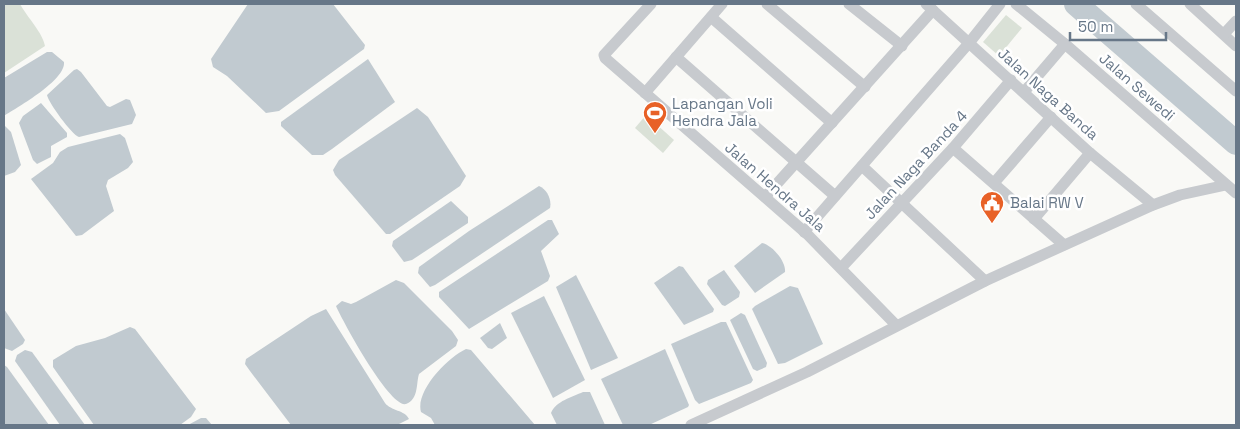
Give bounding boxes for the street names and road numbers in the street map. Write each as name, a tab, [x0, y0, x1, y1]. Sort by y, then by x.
street label: Jalan Naga Banda	[994, 43, 1103, 144]
street label: Jalan Sewedi	[1095, 48, 1179, 125]
street label: Jalan Naga Banda 4	[860, 106, 971, 223]
street label: Jalan Hendra Jala	[721, 138, 830, 236]

